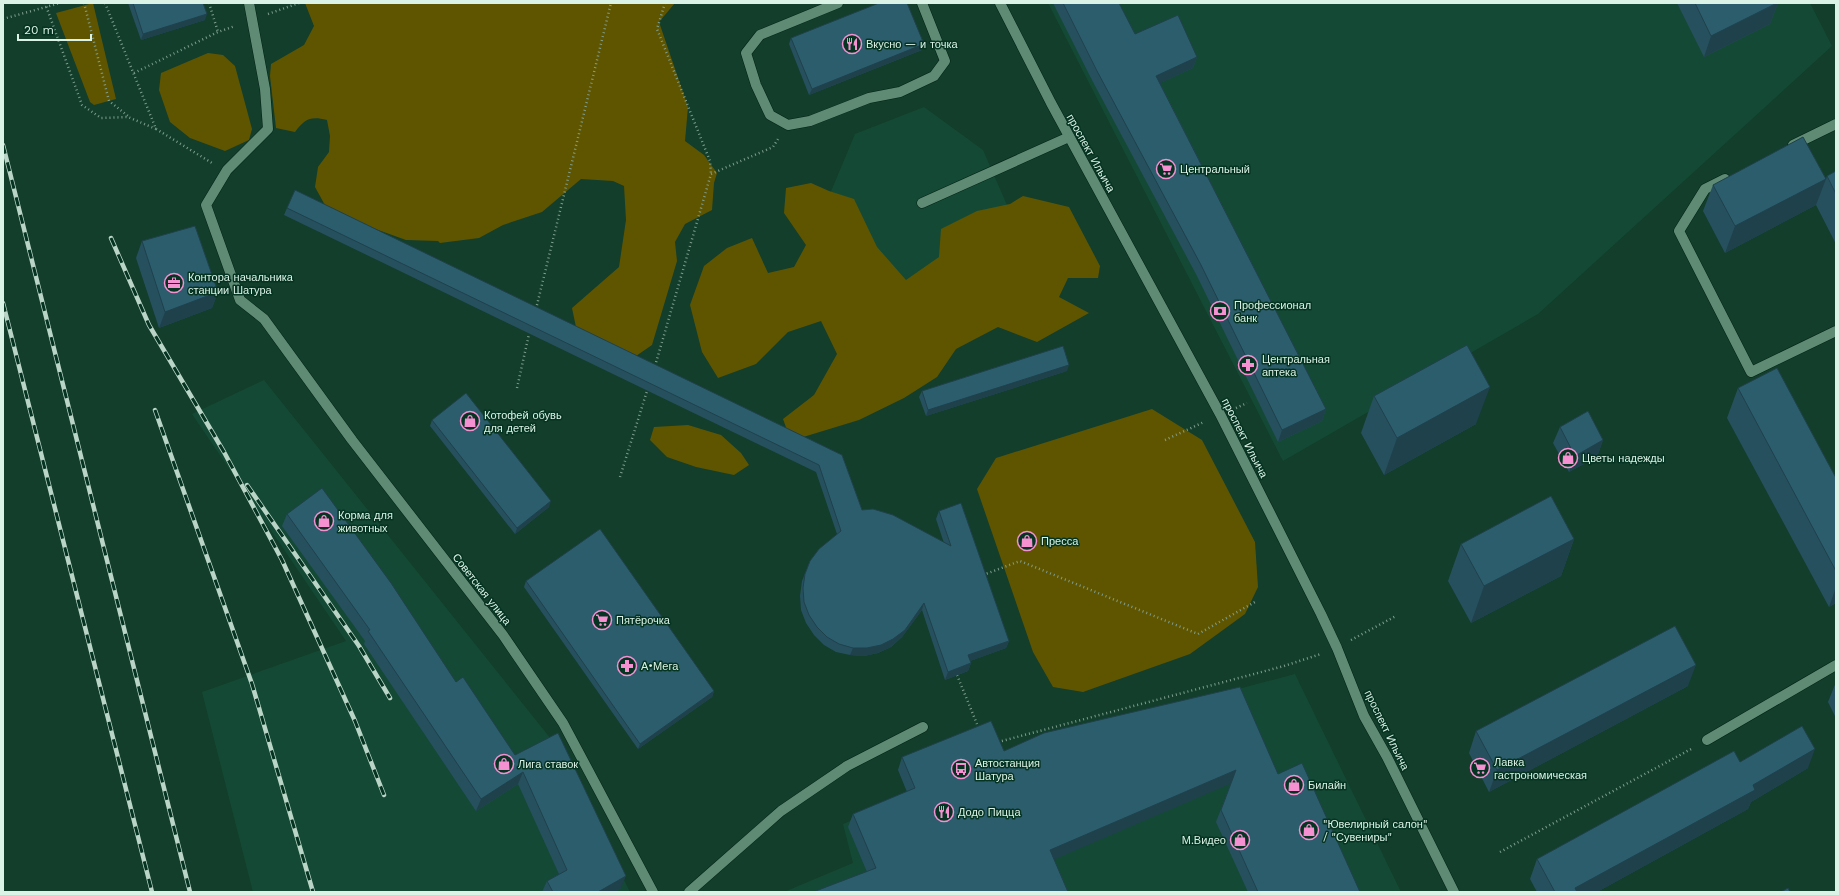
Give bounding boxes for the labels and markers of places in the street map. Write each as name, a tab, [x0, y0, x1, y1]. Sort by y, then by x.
restaurant icon: Вкусно — и точка	[841, 33, 863, 55]
place label: Вкусно — и точка	[866, 38, 958, 51]
supermarket icon: Центральный	[1155, 158, 1177, 180]
place label: Центральный	[1180, 163, 1250, 176]
place label: Контора начальника станции Шатура	[188, 271, 294, 297]
office icon: Контора начальника станции Шатура	[163, 272, 185, 294]
place label: Профессионал банк	[1234, 299, 1311, 325]
bank icon: Профессионал банк	[1209, 300, 1231, 322]
place label: Центральная аптека	[1262, 353, 1330, 379]
pharmacy icon: Центральная аптека	[1237, 354, 1259, 376]
place label: Котофей обувь для детей	[484, 409, 562, 435]
shop icon: Котофей обувь для детей	[459, 410, 481, 432]
shop icon: Цветы надежды	[1557, 447, 1579, 469]
place label: Цветы надежды	[1582, 452, 1665, 465]
place label: Корма для животных	[338, 509, 393, 535]
shop icon: Корма для животных	[313, 510, 335, 532]
shop icon: Пресса	[1016, 530, 1038, 552]
place label: Пресса	[1041, 535, 1079, 548]
supermarket icon: Пятёрочка	[591, 609, 613, 631]
place label: Пятёрочка	[616, 614, 671, 627]
pharmacy icon: А•Мега	[616, 655, 638, 677]
place label: А•Мега	[641, 660, 679, 673]
shop icon: Лига ставок	[493, 753, 515, 775]
place label: Лавка гастрономическая	[1494, 756, 1587, 782]
place label: Автостанция Шатура	[975, 757, 1040, 783]
supermarket icon: Лавка гастрономическая	[1469, 757, 1491, 779]
place label: Лига ставок	[518, 758, 578, 771]
bus stop icon: Автостанция Шатура	[950, 758, 972, 780]
shop icon: Билайн	[1283, 774, 1305, 796]
place label: Билайн	[1308, 779, 1346, 792]
restaurant icon: Додо Пицца	[933, 801, 955, 823]
place label: Додо Пицца	[958, 806, 1021, 819]
place label: "Ювелирный салон" / "Сувениры"	[1323, 818, 1427, 844]
shop icon: "Ювелирный салон" / "Сувениры"	[1298, 819, 1320, 841]
shop icon: М.Видео	[1229, 829, 1251, 851]
place label: М.Видео	[1182, 834, 1226, 847]

